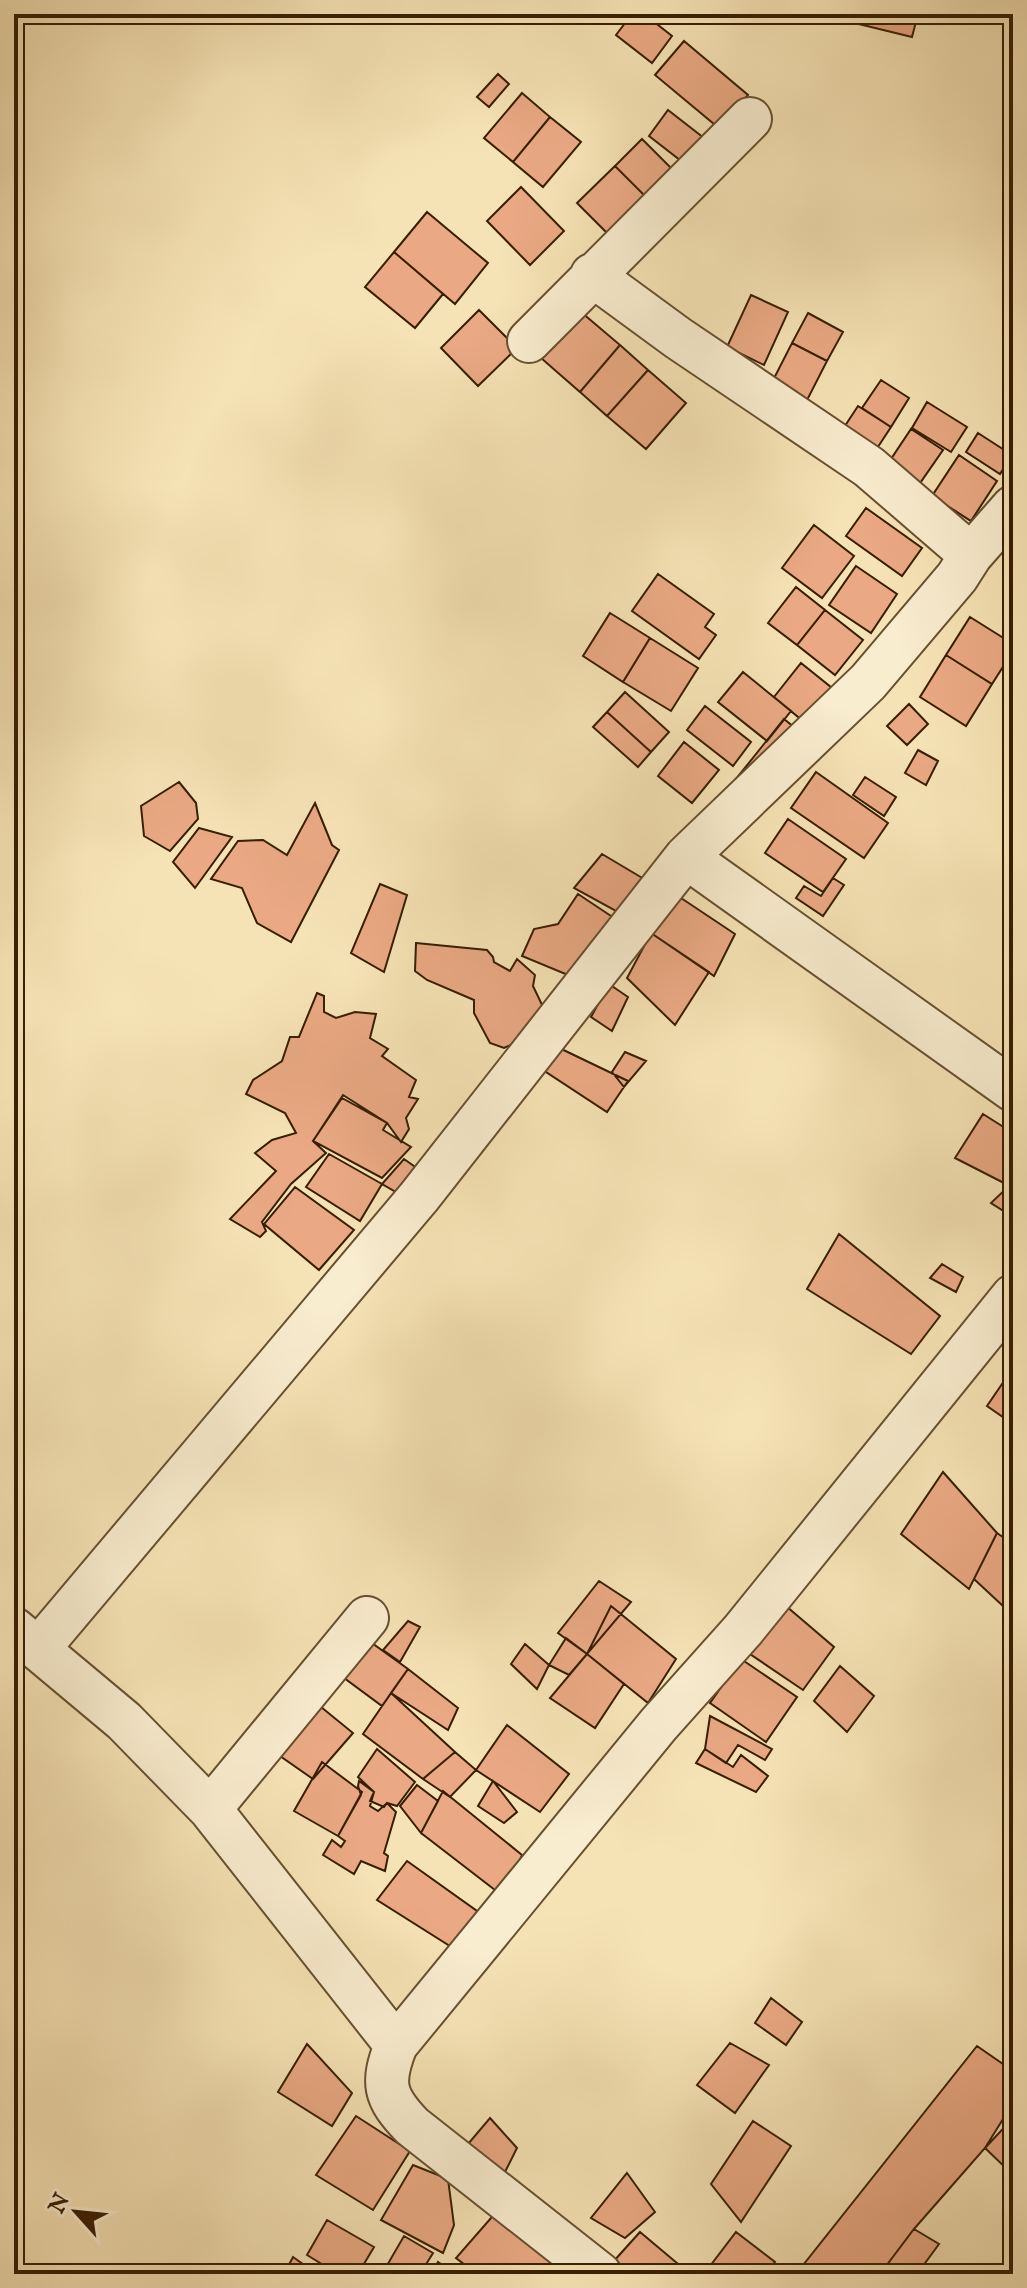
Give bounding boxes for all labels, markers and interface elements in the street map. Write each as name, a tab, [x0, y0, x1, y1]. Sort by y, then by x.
north arrow	[36, 2172, 116, 2252]
text: N	[43, 2189, 77, 2220]

